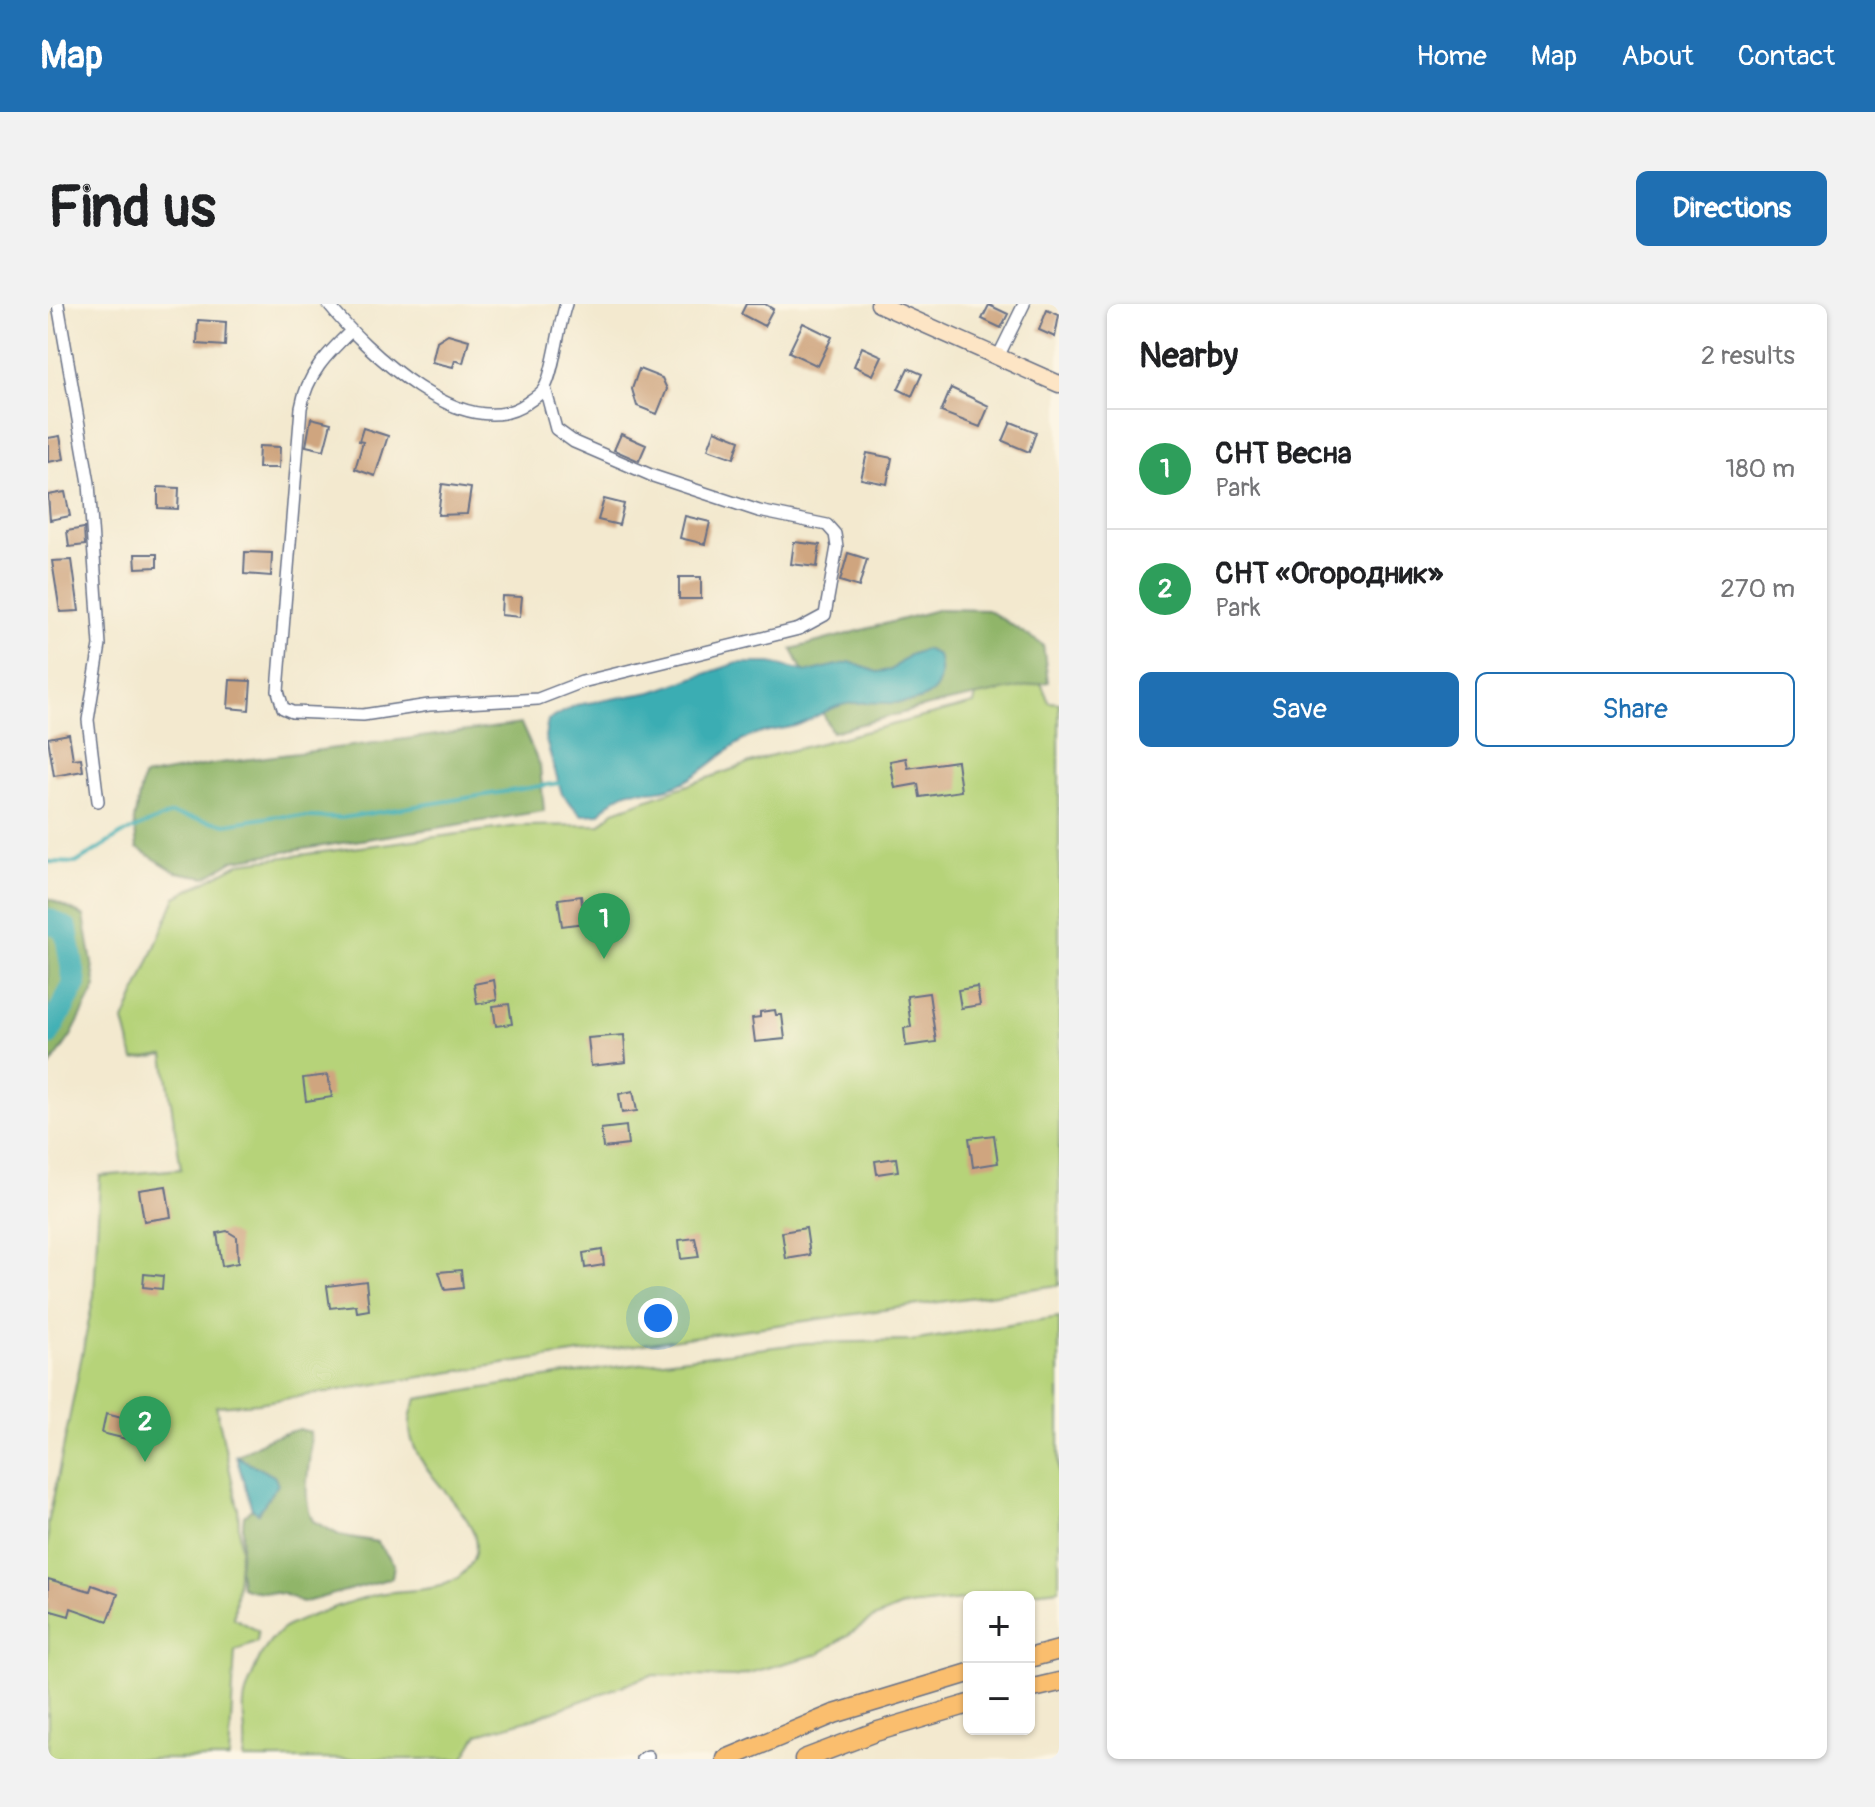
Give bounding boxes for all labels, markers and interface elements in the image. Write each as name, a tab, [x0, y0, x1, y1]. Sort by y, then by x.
text: Map	[40, 32, 103, 80]
text: Home	[1416, 39, 1487, 74]
text: Map	[1531, 39, 1577, 74]
text: About	[1621, 39, 1694, 74]
text: Contact	[1738, 39, 1835, 74]
button: Directions	[1636, 171, 1827, 246]
text: Find us	[48, 174, 216, 243]
text: Nearby	[1139, 335, 1238, 378]
text: 2 results	[1701, 340, 1795, 372]
text: СНТ Весна	[1215, 435, 1352, 472]
text: 1	[1160, 453, 1170, 485]
text: 180 m	[1725, 453, 1795, 485]
text: Park	[1215, 472, 1261, 504]
text: СНТ «Огородник»	[1215, 555, 1443, 592]
text: 2	[1158, 573, 1172, 605]
text: 270 m	[1720, 573, 1795, 605]
text: Park	[1215, 592, 1261, 624]
button: Save	[1139, 672, 1459, 747]
button: Share	[1475, 672, 1795, 747]
pin: 1	[578, 893, 630, 959]
your location	[638, 1298, 678, 1338]
pin: 2	[119, 1396, 171, 1462]
map controls	[963, 1591, 1035, 1735]
button: +	[963, 1591, 1035, 1663]
button: −	[963, 1663, 1035, 1735]

